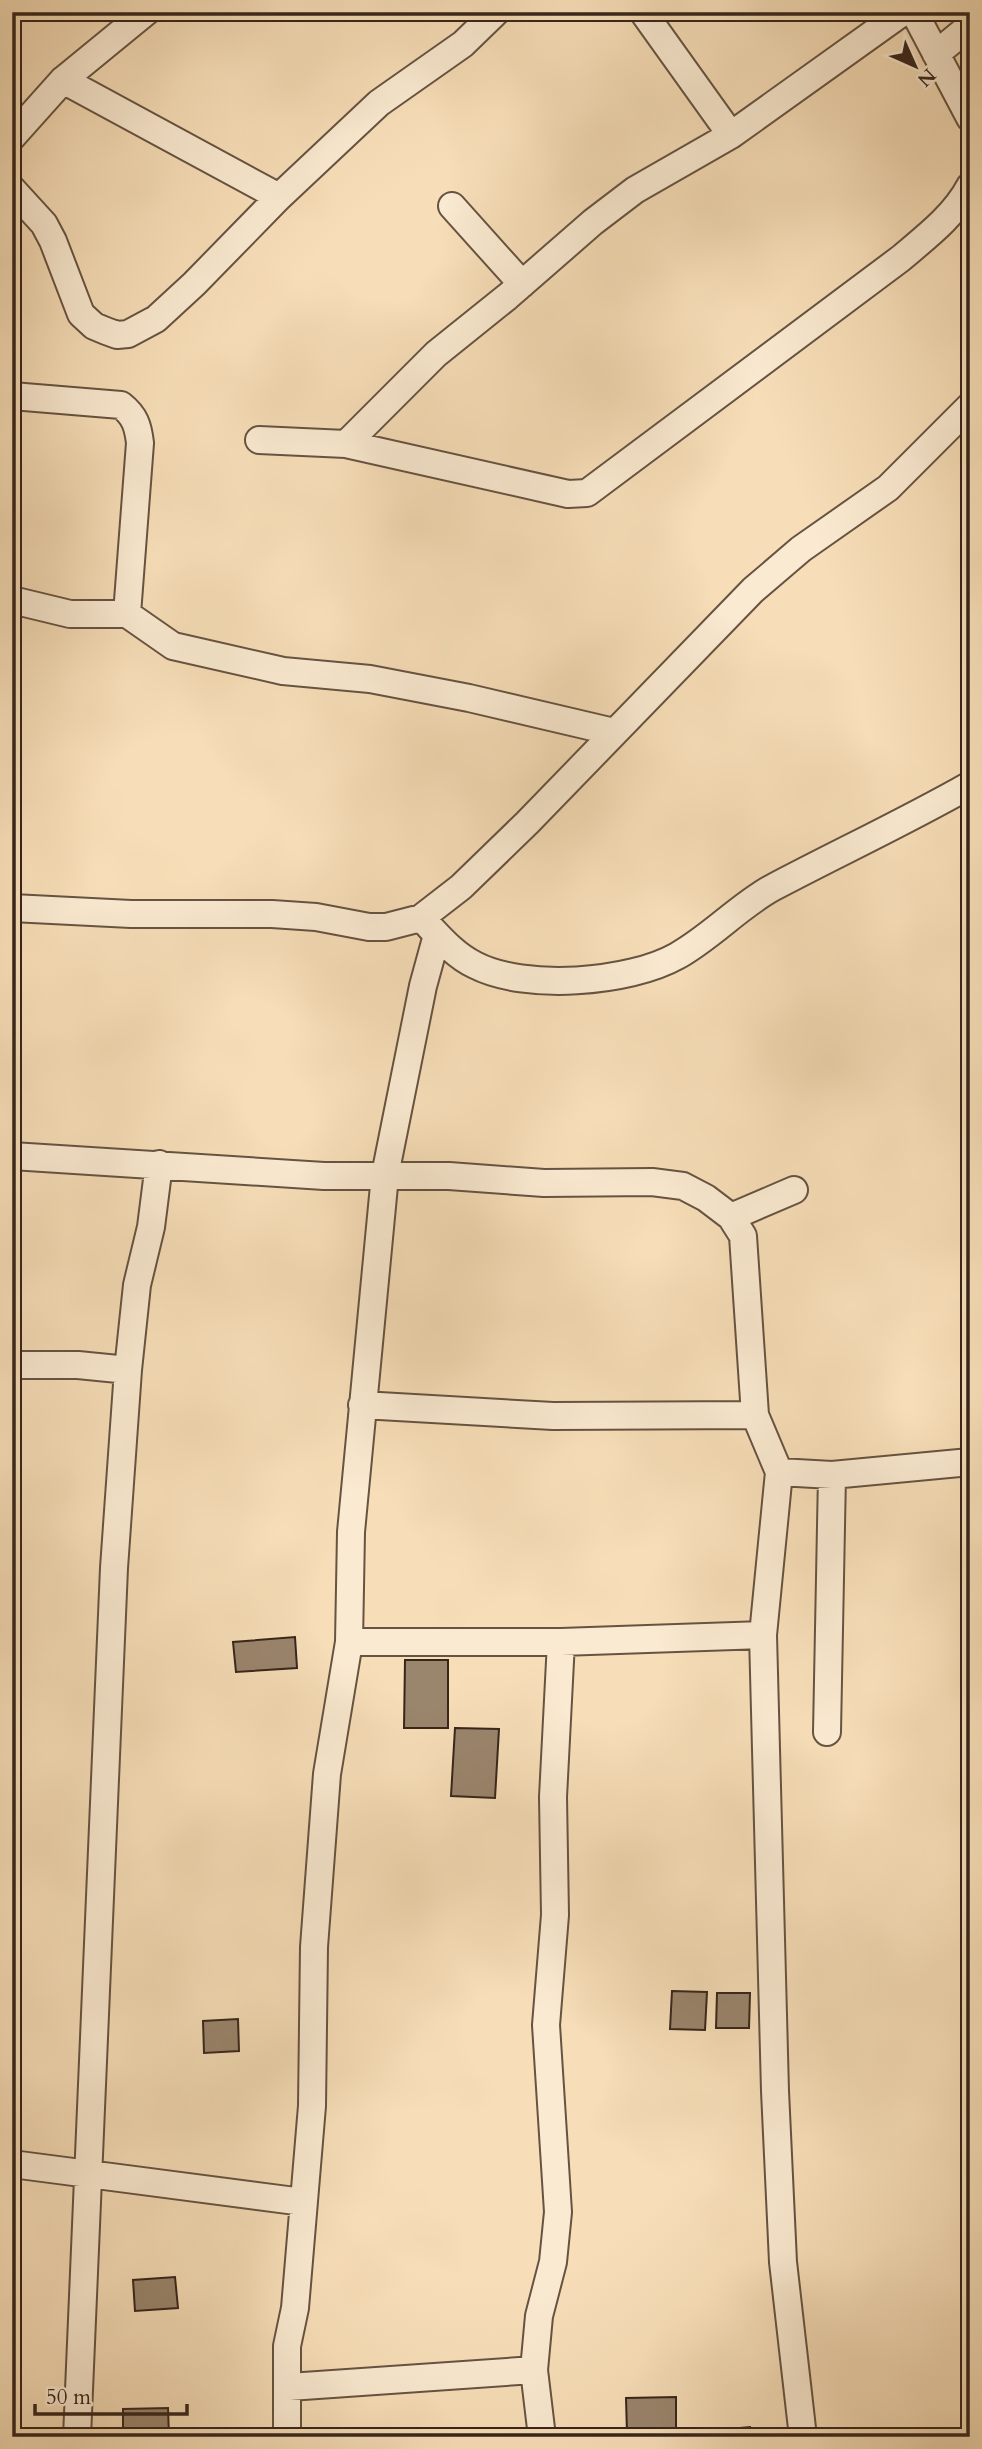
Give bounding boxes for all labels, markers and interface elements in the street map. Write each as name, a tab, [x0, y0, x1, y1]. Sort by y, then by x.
north arrow	[880, 32, 950, 102]
text: N	[911, 62, 941, 93]
scale bar	[35, 2372, 187, 2416]
text: 50 m	[46, 2383, 91, 2412]

